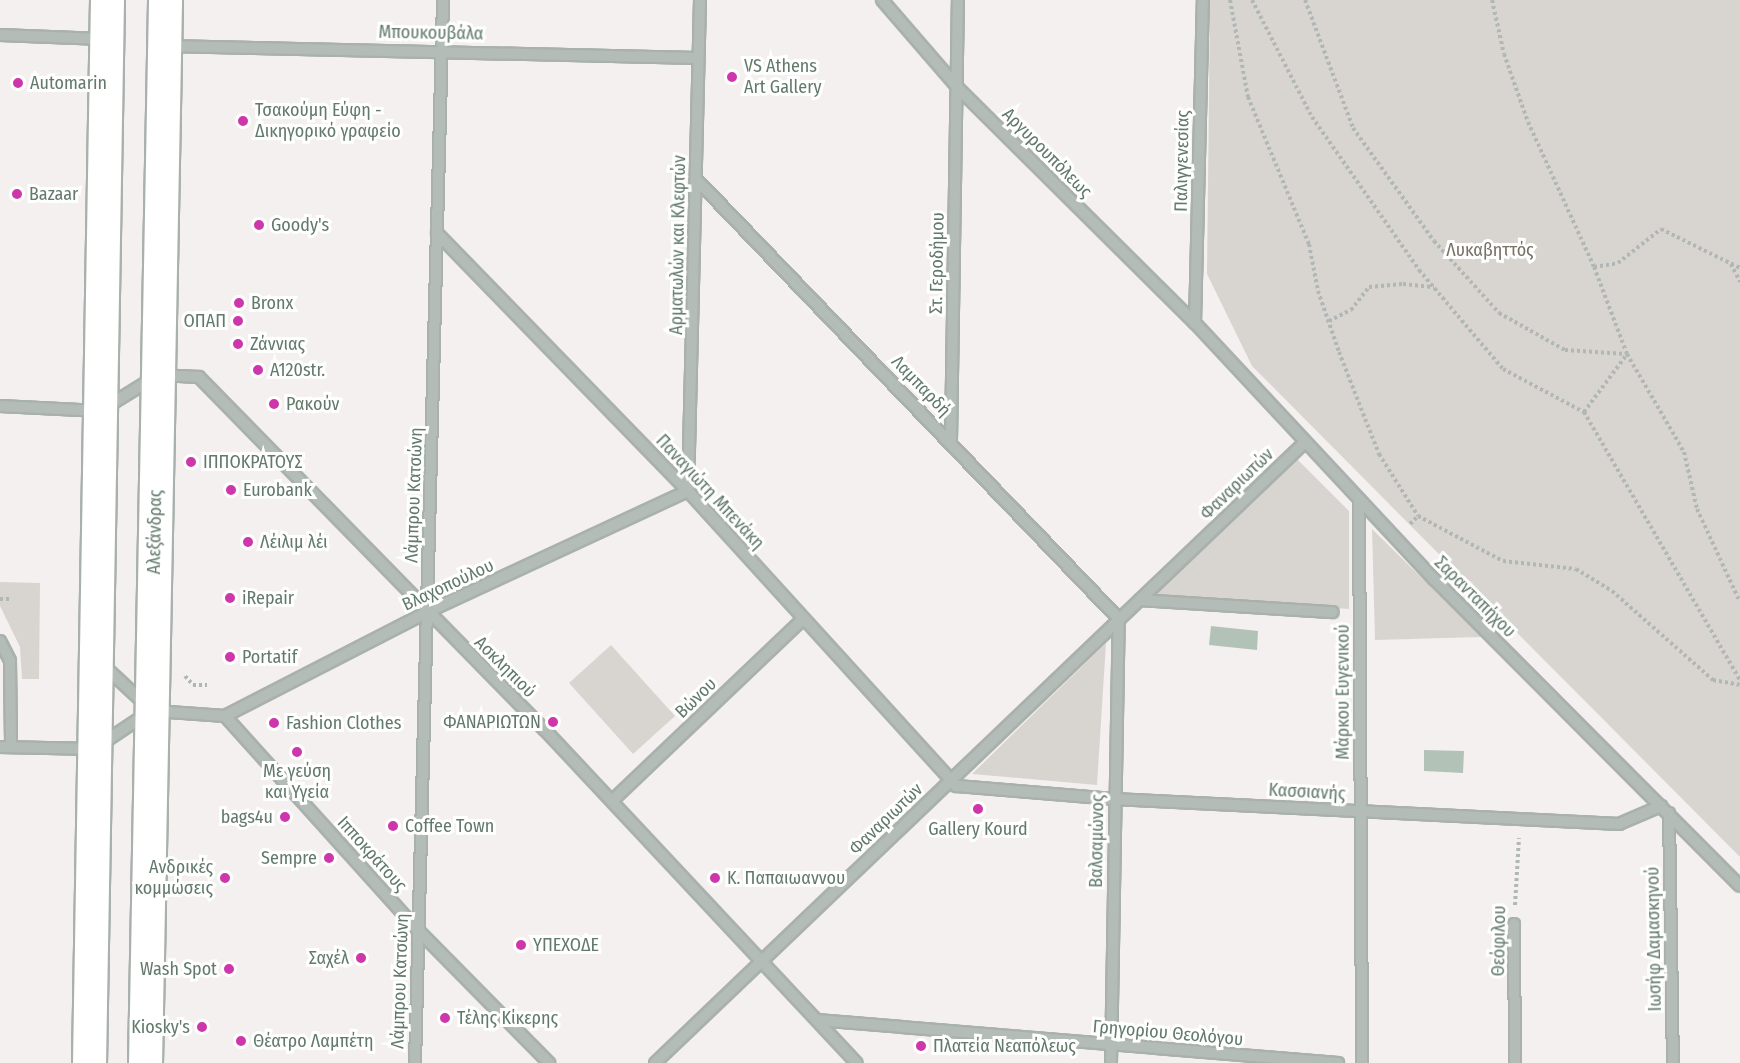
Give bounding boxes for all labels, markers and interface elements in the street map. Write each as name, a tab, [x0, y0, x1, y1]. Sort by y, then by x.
street label: Μπουκουβάλα	[378, 21, 484, 45]
place label: VS Athens Art Gallery	[744, 56, 821, 98]
marker: VS Athens Art Gallery	[725, 70, 739, 84]
place label: Automarin	[30, 72, 107, 94]
marker: Automarin	[11, 76, 25, 90]
place label: Τσακούμη Εύφη - Δικηγορικό γραφείο	[255, 100, 401, 142]
street label: Αργυρουπόλεως	[998, 104, 1096, 202]
street label: Παλιγγενεσίας	[1170, 110, 1194, 212]
marker: Τσακούμη Εύφη - Δικηγορικό γραφείο	[236, 114, 250, 128]
street label: Αρματωλών και Κλεφτών	[666, 155, 690, 335]
place label: Bazaar	[29, 183, 78, 205]
marker: Bazaar	[10, 187, 24, 201]
street label: Στ. Γεροδήμου	[925, 212, 949, 314]
place label: Goody's	[271, 214, 329, 236]
marker: Goody's	[252, 218, 266, 232]
park label: Λυκαβηττός	[1446, 239, 1534, 261]
place label: Bronx	[251, 292, 293, 314]
marker: Bronx	[232, 296, 246, 310]
place label: ΟΠΑΠ	[184, 310, 226, 332]
marker: ΟΠΑΠ	[231, 314, 245, 328]
place label: Ζάννιας	[250, 333, 305, 355]
marker: Ζάννιας	[231, 337, 245, 351]
street label: Λαμπαρδή	[887, 351, 955, 421]
place label: A120str.	[270, 359, 325, 381]
marker: A120str.	[251, 363, 265, 377]
place label: Ρακούν	[286, 393, 339, 415]
marker: Ρακούν	[267, 397, 281, 411]
street label: Λάμπρου Κατσώνη	[401, 427, 427, 563]
street label: Παναγιώτη Μπενάκη	[651, 430, 769, 554]
street label: Φαναριωτών	[1196, 444, 1278, 524]
place label: ΙΠΠΟΚΡΑΤΟΥΣ	[203, 451, 303, 473]
marker: ΙΠΠΟΚΡΑΤΟΥΣ	[184, 455, 198, 469]
place label: Eurobank	[243, 479, 312, 501]
marker: Eurobank	[224, 483, 238, 497]
street label: Αλεξάνδρας	[143, 490, 167, 574]
place label: Λέιλιμ λέι	[260, 531, 328, 553]
marker: Λέιλιμ λέι	[241, 535, 255, 549]
street label: Σαρανταπήχου	[1430, 552, 1520, 642]
street label: Βλαχοπούλου	[399, 554, 497, 616]
place label: iRepair	[242, 587, 294, 609]
marker: iRepair	[223, 591, 237, 605]
street label: Μάρκου Ευγενικού	[1332, 624, 1354, 760]
street label: Ασκληπιού	[470, 632, 540, 702]
place label: Portatif	[242, 646, 297, 668]
marker: Portatif	[223, 650, 237, 664]
street label: Βώνου	[671, 673, 721, 723]
place label: ΦΑΝΑΡΙΩΤΩΝ	[443, 711, 541, 733]
place label: Fashion Clothes	[286, 712, 401, 734]
marker: ΦΑΝΑΡΙΩΤΩΝ	[546, 715, 560, 729]
marker: Fashion Clothes	[267, 716, 281, 730]
marker: Με γεύση και Υγεία	[290, 745, 304, 759]
place label: Με γεύση και Υγεία	[263, 761, 331, 804]
street label: Φαναριωτών	[845, 779, 927, 859]
street label: Κασσιανής	[1268, 779, 1346, 805]
street label: Βαλσαμώνος	[1085, 794, 1109, 888]
marker: Gallery Kourd	[971, 802, 985, 816]
place label: bags4u	[221, 806, 273, 828]
marker: bags4u	[278, 810, 292, 824]
street label: Ιπποκράτους	[333, 812, 411, 896]
place label: Coffee Town	[405, 815, 494, 837]
place label: Gallery Kourd	[928, 818, 1028, 840]
marker: Coffee Town	[386, 819, 400, 833]
place label: Sempre	[261, 847, 317, 869]
marker: Sempre	[322, 851, 336, 865]
place label: Ανδρικές κομμώσεις	[134, 857, 213, 900]
street label: Ιωσήφ Δαμασκηνού	[1642, 866, 1666, 1012]
place label: Κ. Παπαιωαννου	[727, 867, 845, 889]
marker: Ανδρικές κομμώσεις	[218, 871, 232, 885]
marker: Κ. Παπαιωαννου	[708, 871, 722, 885]
street label: Θεόφιλου	[1488, 905, 1510, 977]
street label: Λάμπρου Κατσώνη	[387, 913, 413, 1049]
place label: ΥΠΕΧΟΔΕ	[533, 934, 599, 956]
marker: ΥΠΕΧΟΔΕ	[514, 938, 528, 952]
place label: Σαχέλ	[309, 947, 349, 969]
marker: Σαχέλ	[354, 951, 368, 965]
place label: Wash Spot	[140, 958, 217, 980]
marker: Wash Spot	[222, 962, 236, 976]
place label: Τέλης Κίκερης	[457, 1007, 558, 1029]
marker: Τέλης Κίκερης	[438, 1011, 452, 1025]
place label: Kiosky's	[131, 1016, 190, 1038]
street label: Γρηγορίου Θεολόγου	[1092, 1016, 1244, 1050]
marker: Kiosky's	[195, 1020, 209, 1034]
place label: Θέατρο Λαμπέτη	[253, 1030, 374, 1052]
marker: Θέατρο Λαμπέτη	[234, 1034, 248, 1048]
place label: Πλατεία Νεαπόλεως	[933, 1035, 1076, 1057]
marker: Πλατεία Νεαπόλεως	[914, 1039, 928, 1053]

